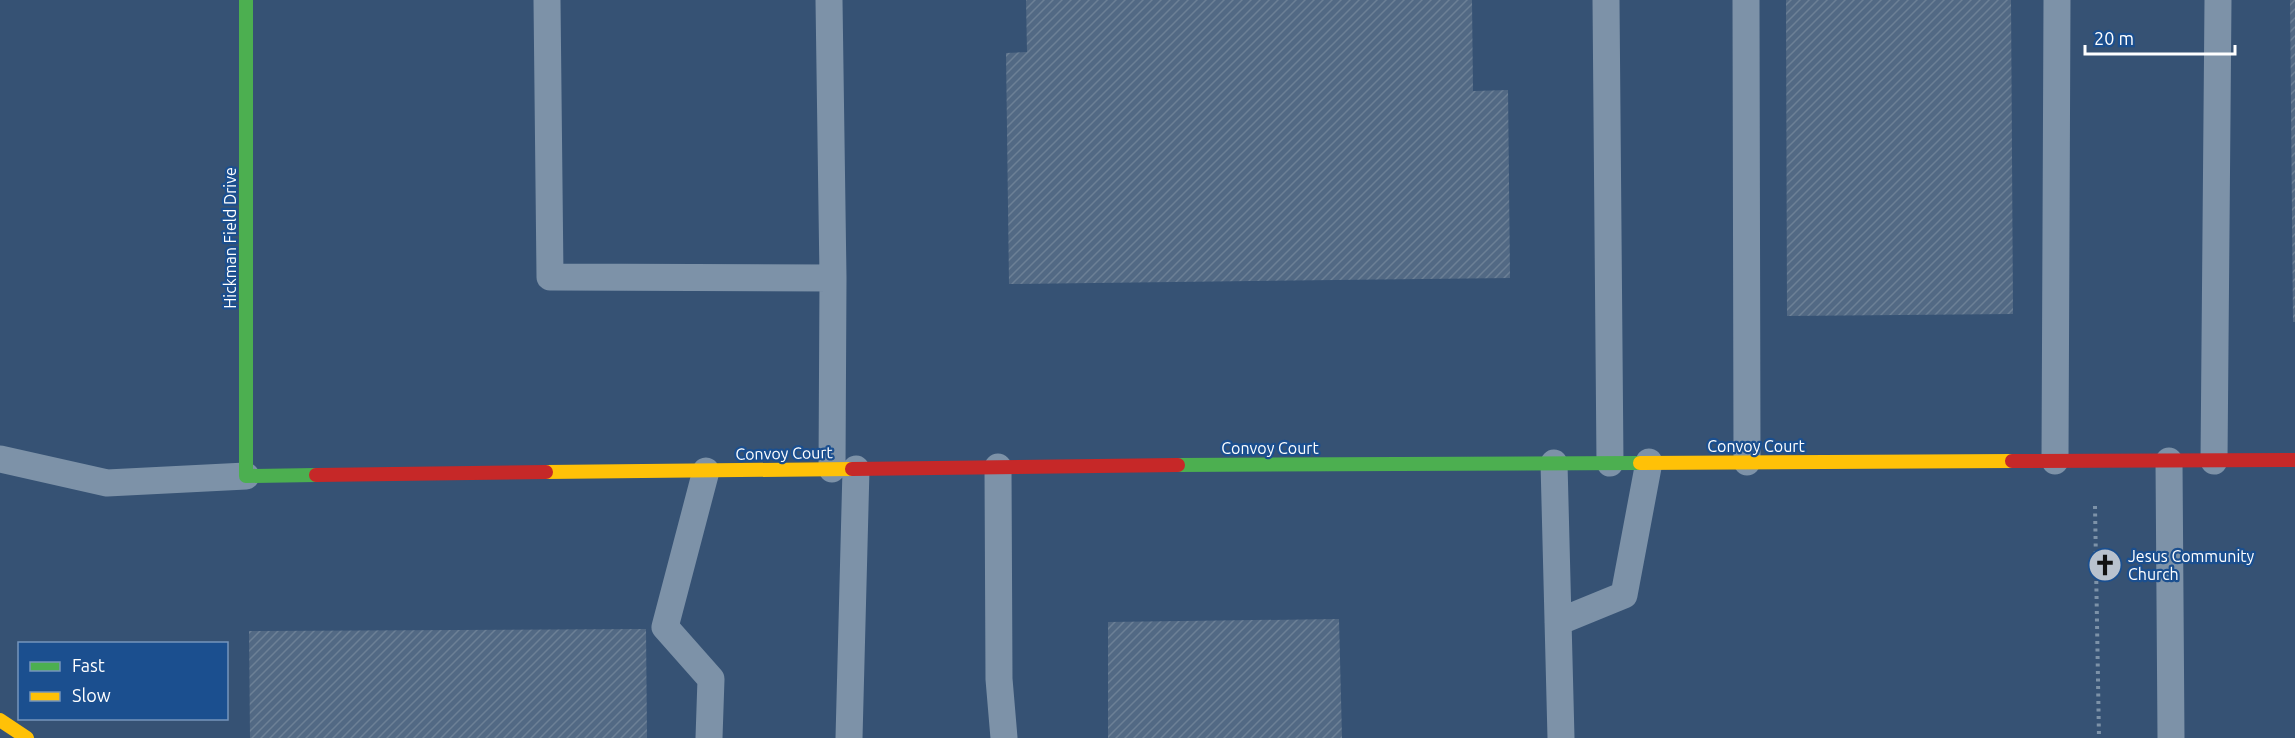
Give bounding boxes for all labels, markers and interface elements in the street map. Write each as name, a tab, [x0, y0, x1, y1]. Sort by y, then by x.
scale bar	[2085, 18, 2235, 56]
text: 20 m	[2094, 28, 2134, 48]
street label: Hickman Field Drive	[221, 167, 239, 309]
street label: Convoy Court	[1707, 437, 1805, 455]
street label: Convoy Court	[1221, 439, 1319, 457]
street label: Convoy Court	[735, 443, 834, 463]
church icon: Jesus Community Church	[2087, 547, 2123, 583]
place label: Jesus Community Church	[2128, 547, 2255, 583]
legend	[18, 642, 228, 720]
text: Fast	[72, 655, 105, 675]
text: Slow	[72, 685, 111, 705]

